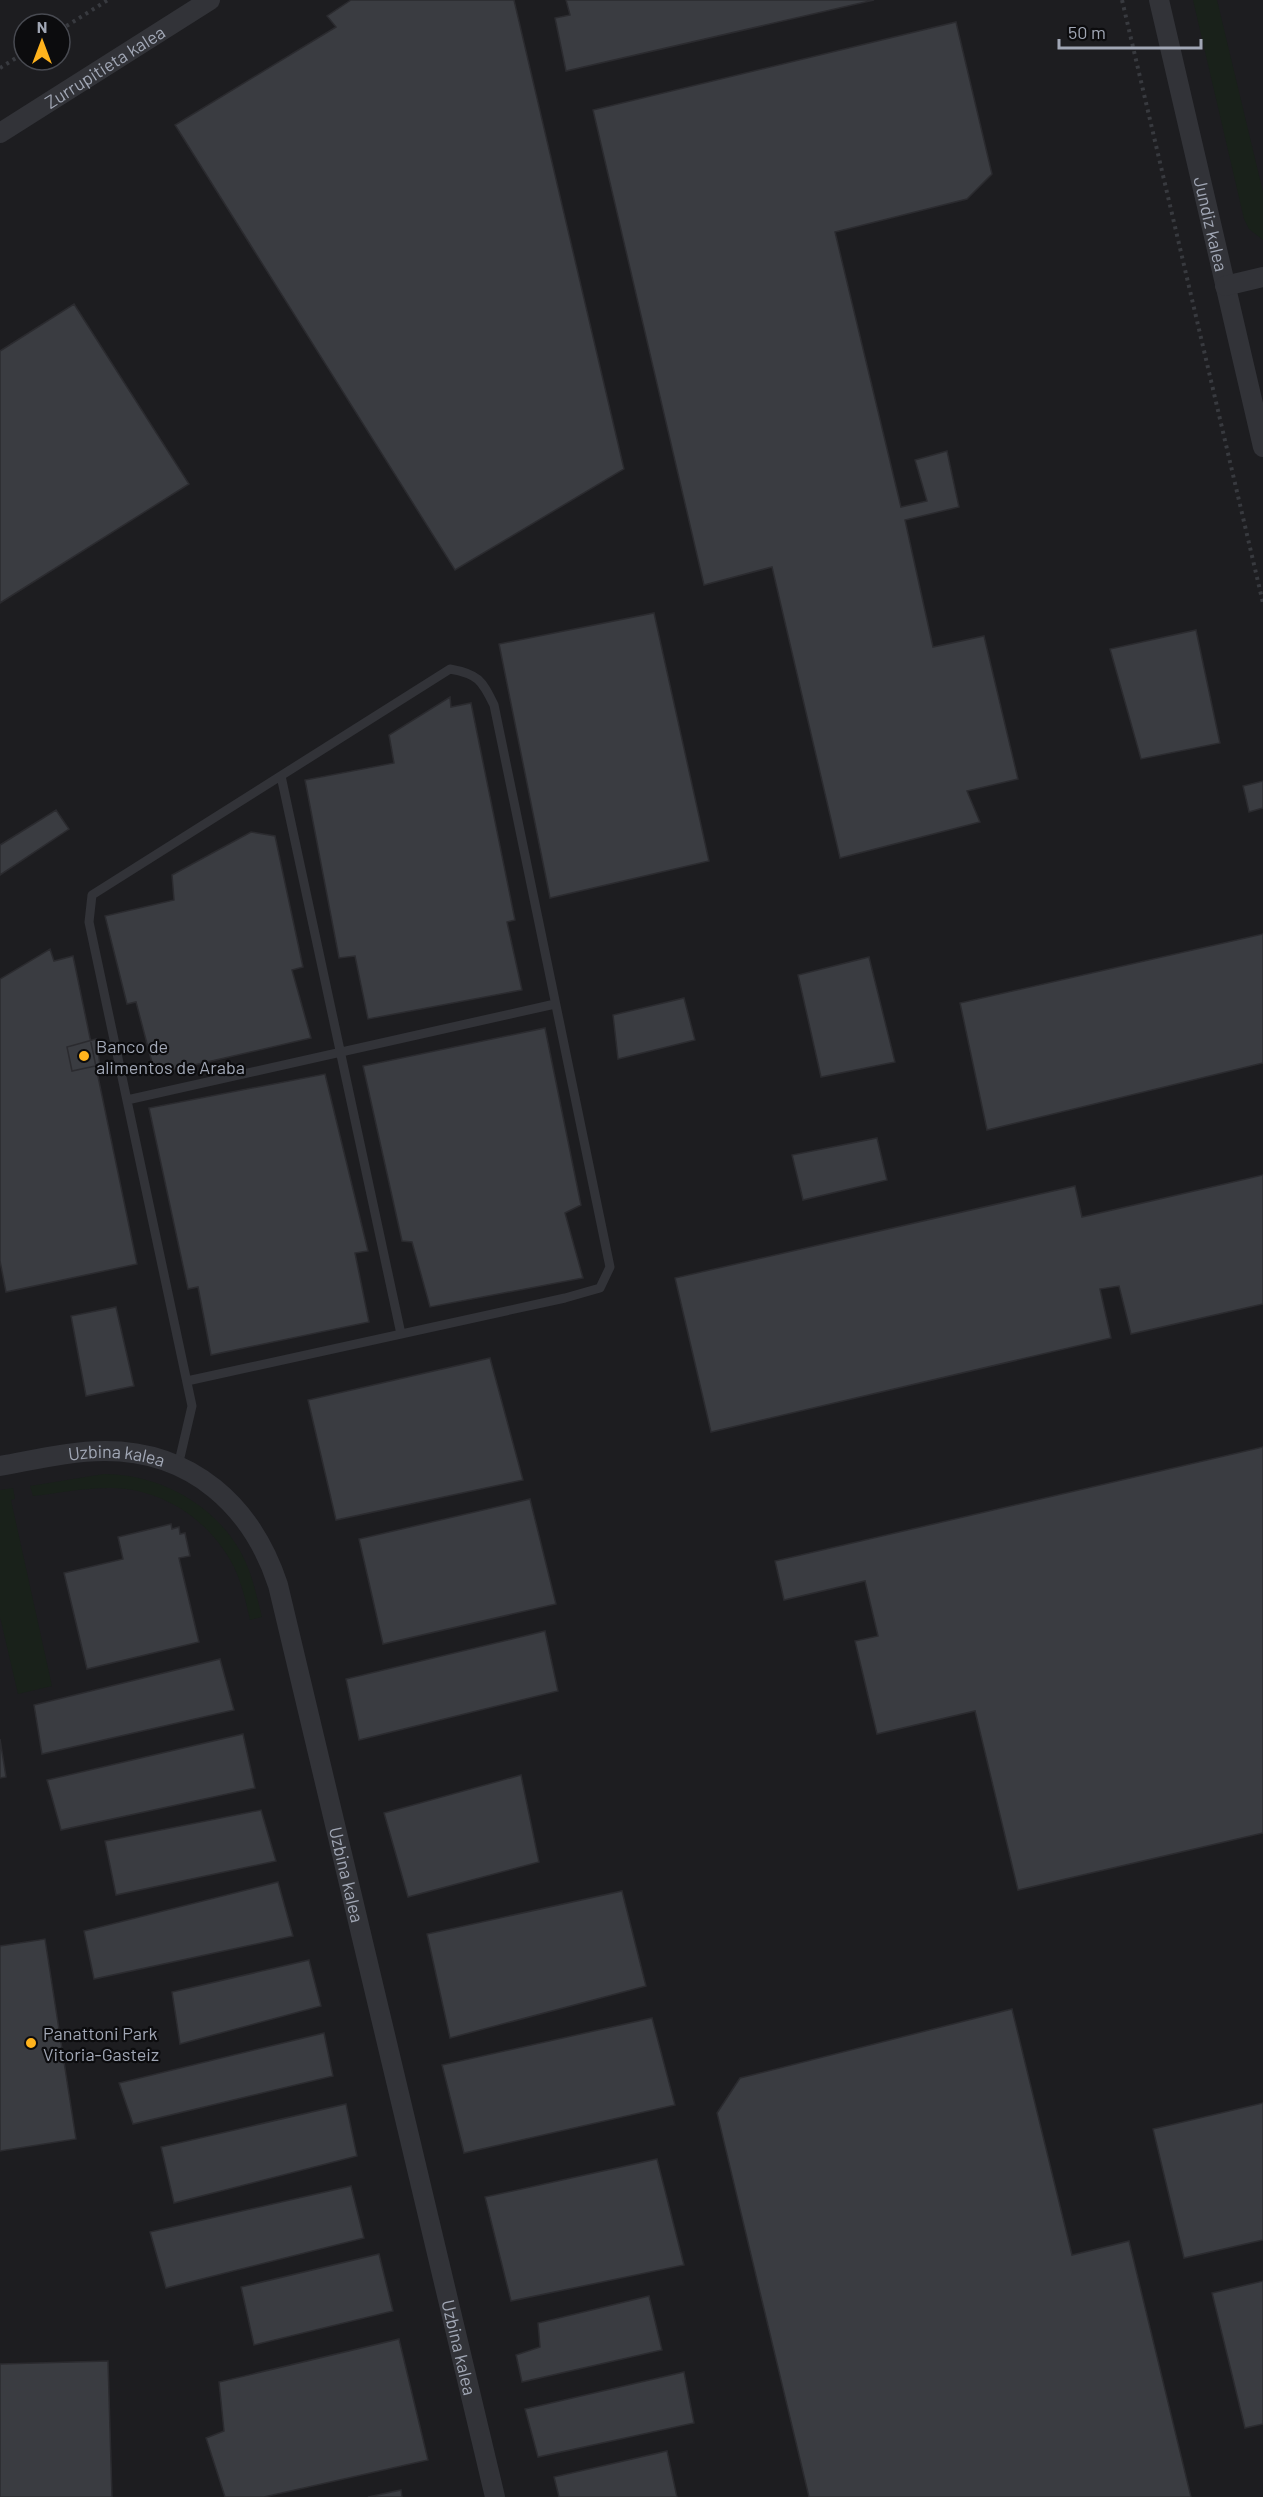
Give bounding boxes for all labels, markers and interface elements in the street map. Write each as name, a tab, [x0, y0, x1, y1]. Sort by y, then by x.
north arrow	[12, 12, 72, 72]
scale bar	[1059, 12, 1202, 50]
text: N	[37, 17, 47, 36]
street label: Zurrupitieta kalea	[41, 21, 169, 113]
text: 50 m	[1068, 21, 1106, 43]
street label: Jundiz kalea	[1189, 174, 1233, 274]
place label: Banco de alimentos de Araba	[96, 1035, 245, 1078]
marker: Banco de alimentos de Araba	[77, 1049, 91, 1063]
street label: Uzbina kalea	[67, 1440, 168, 1471]
street label: Uzbina kalea	[325, 1825, 369, 1925]
place label: Panattoni Park Vitoria-Gasteiz	[43, 2022, 159, 2065]
marker: Panattoni Park Vitoria-Gasteiz	[24, 2036, 38, 2050]
street label: Uzbina kalea	[437, 2297, 481, 2397]

